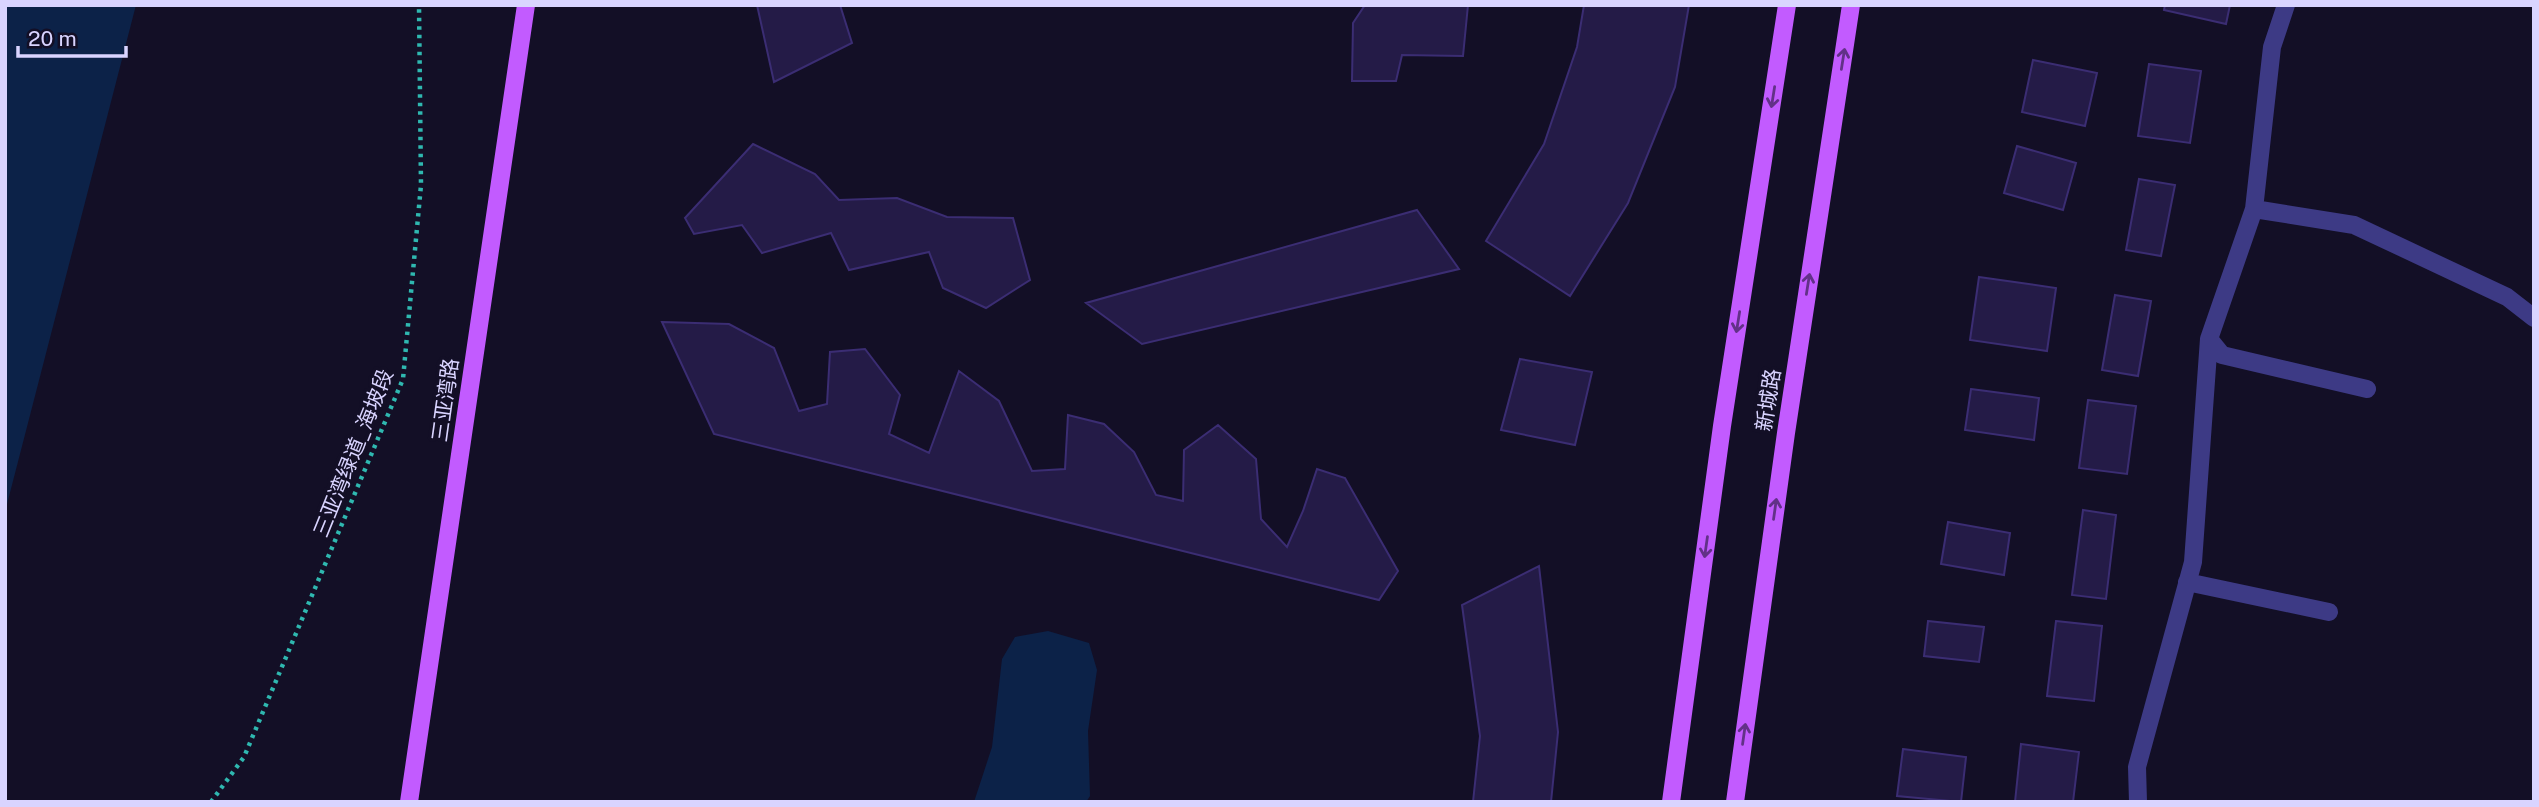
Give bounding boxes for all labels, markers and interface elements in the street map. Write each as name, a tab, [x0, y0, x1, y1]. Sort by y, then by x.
scale bar	[18, 14, 126, 58]
text: 20 m	[28, 26, 77, 51]
one-way arrow	[1836, 48, 1849, 71]
one-way arrow	[1766, 85, 1779, 108]
one-way arrow	[1802, 273, 1815, 296]
one-way arrow	[1731, 310, 1744, 333]
street label: 三亚湾路	[427, 357, 463, 443]
street label: 三亚湾绿道_海坡段	[308, 365, 398, 541]
street label: 新城路	[1751, 367, 1785, 433]
one-way arrow	[1769, 498, 1782, 521]
one-way arrow	[1699, 535, 1712, 558]
one-way arrow	[1738, 723, 1751, 746]

